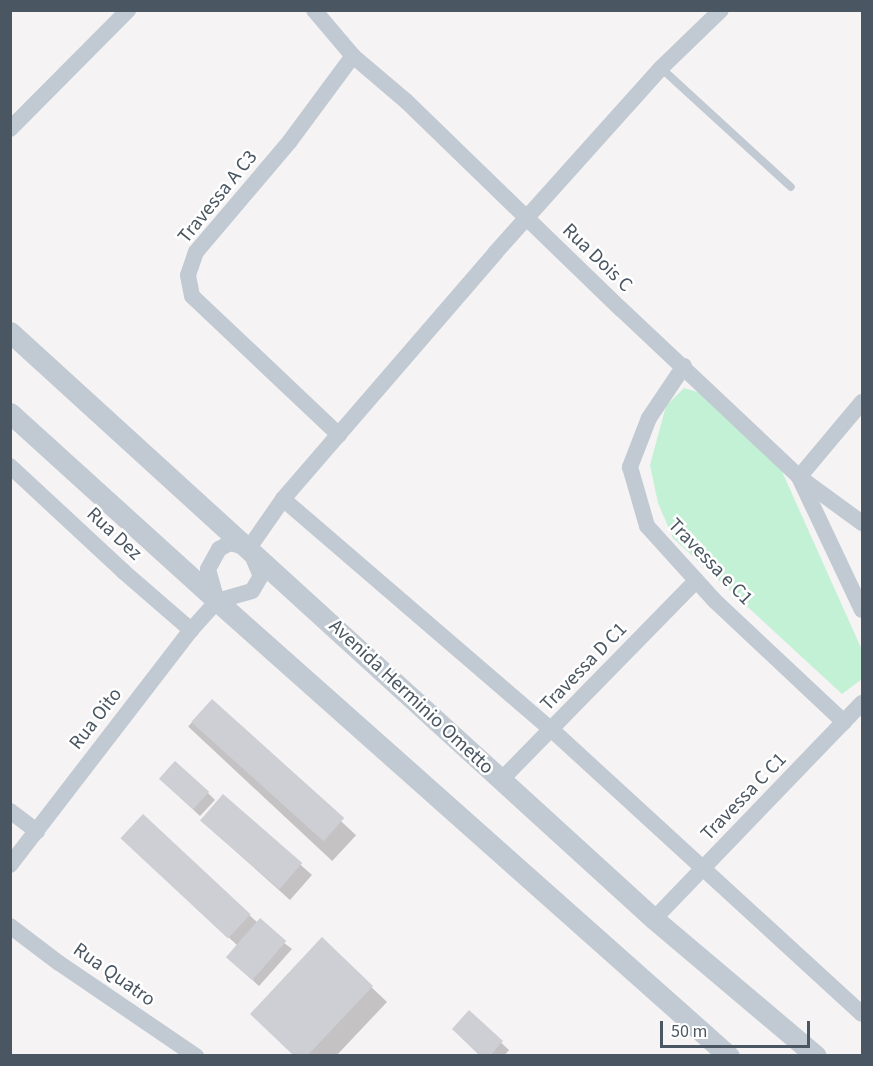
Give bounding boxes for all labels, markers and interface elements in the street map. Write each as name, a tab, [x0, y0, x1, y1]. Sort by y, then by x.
street label: Travessa A C3	[173, 146, 263, 248]
street label: Rua Dois C	[557, 219, 637, 297]
street label: Rua Dez	[81, 502, 147, 566]
street label: Travessa e C1	[663, 514, 757, 610]
street label: Avenida Herminio Ometto	[324, 614, 498, 780]
street label: Travessa D C1	[536, 618, 632, 716]
street label: Rua Oito	[64, 683, 128, 755]
street label: Travessa C C1	[696, 748, 792, 846]
street label: Rua Quatro	[68, 938, 160, 1012]
scale bar	[663, 1009, 813, 1047]
text: 50 m	[671, 1019, 707, 1044]

